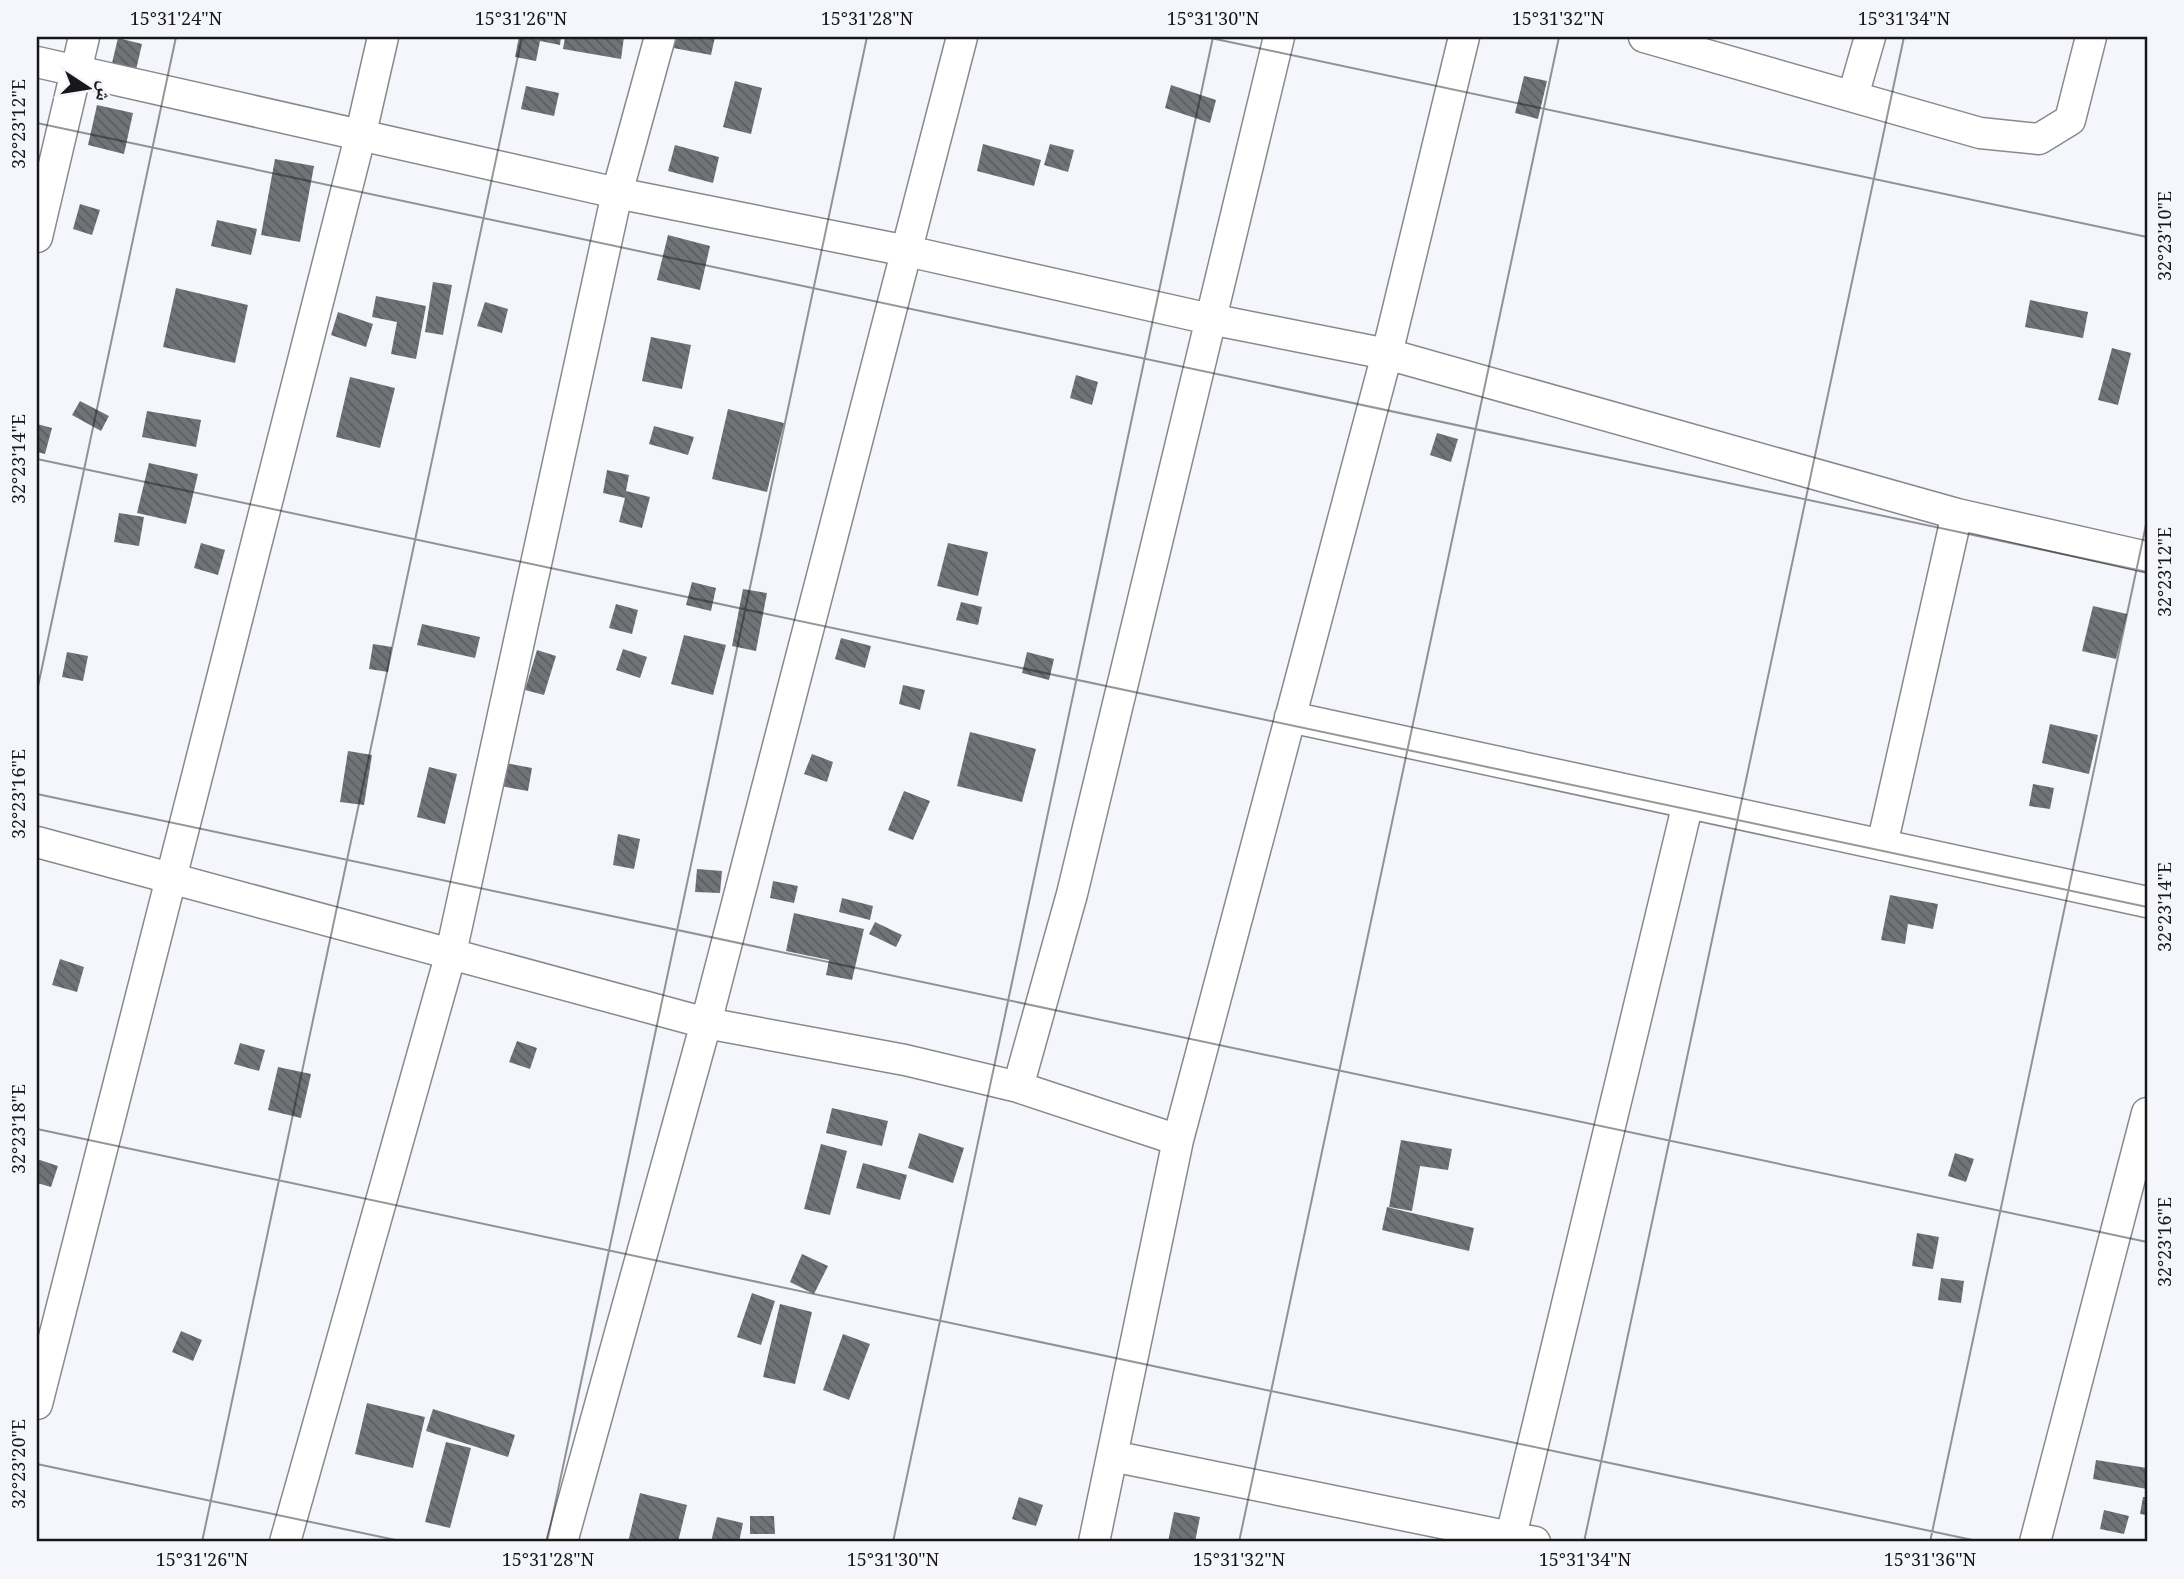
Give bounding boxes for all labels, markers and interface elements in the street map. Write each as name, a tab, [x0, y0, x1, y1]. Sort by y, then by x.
text: 15°31'24"N	[130, 6, 223, 30]
text: 15°31'26"N	[475, 6, 568, 30]
text: 15°31'28"N	[821, 6, 914, 30]
text: 15°31'30"N	[1167, 6, 1260, 30]
text: 15°31'32"N	[1512, 6, 1605, 30]
text: 15°31'34"N	[1858, 6, 1951, 30]
north arrow	[52, 52, 122, 122]
text: 32°23'12"E	[6, 79, 30, 169]
text: ش	[90, 79, 119, 104]
text: 32°23'10"E	[2152, 191, 2176, 281]
text: 32°23'14"E	[6, 414, 30, 504]
text: 32°23'12"E	[2152, 527, 2176, 617]
text: 32°23'16"E	[6, 749, 30, 839]
text: 32°23'14"E	[2152, 862, 2176, 952]
text: 32°23'18"E	[6, 1084, 30, 1174]
text: 32°23'16"E	[2152, 1197, 2176, 1287]
text: 32°23'20"E	[6, 1419, 30, 1509]
text: 15°31'26"N	[156, 1547, 249, 1571]
text: 15°31'28"N	[502, 1547, 595, 1571]
text: 15°31'30"N	[847, 1547, 940, 1571]
text: 15°31'32"N	[1193, 1547, 1286, 1571]
text: 15°31'34"N	[1539, 1547, 1632, 1571]
text: 15°31'36"N	[1884, 1547, 1977, 1571]

